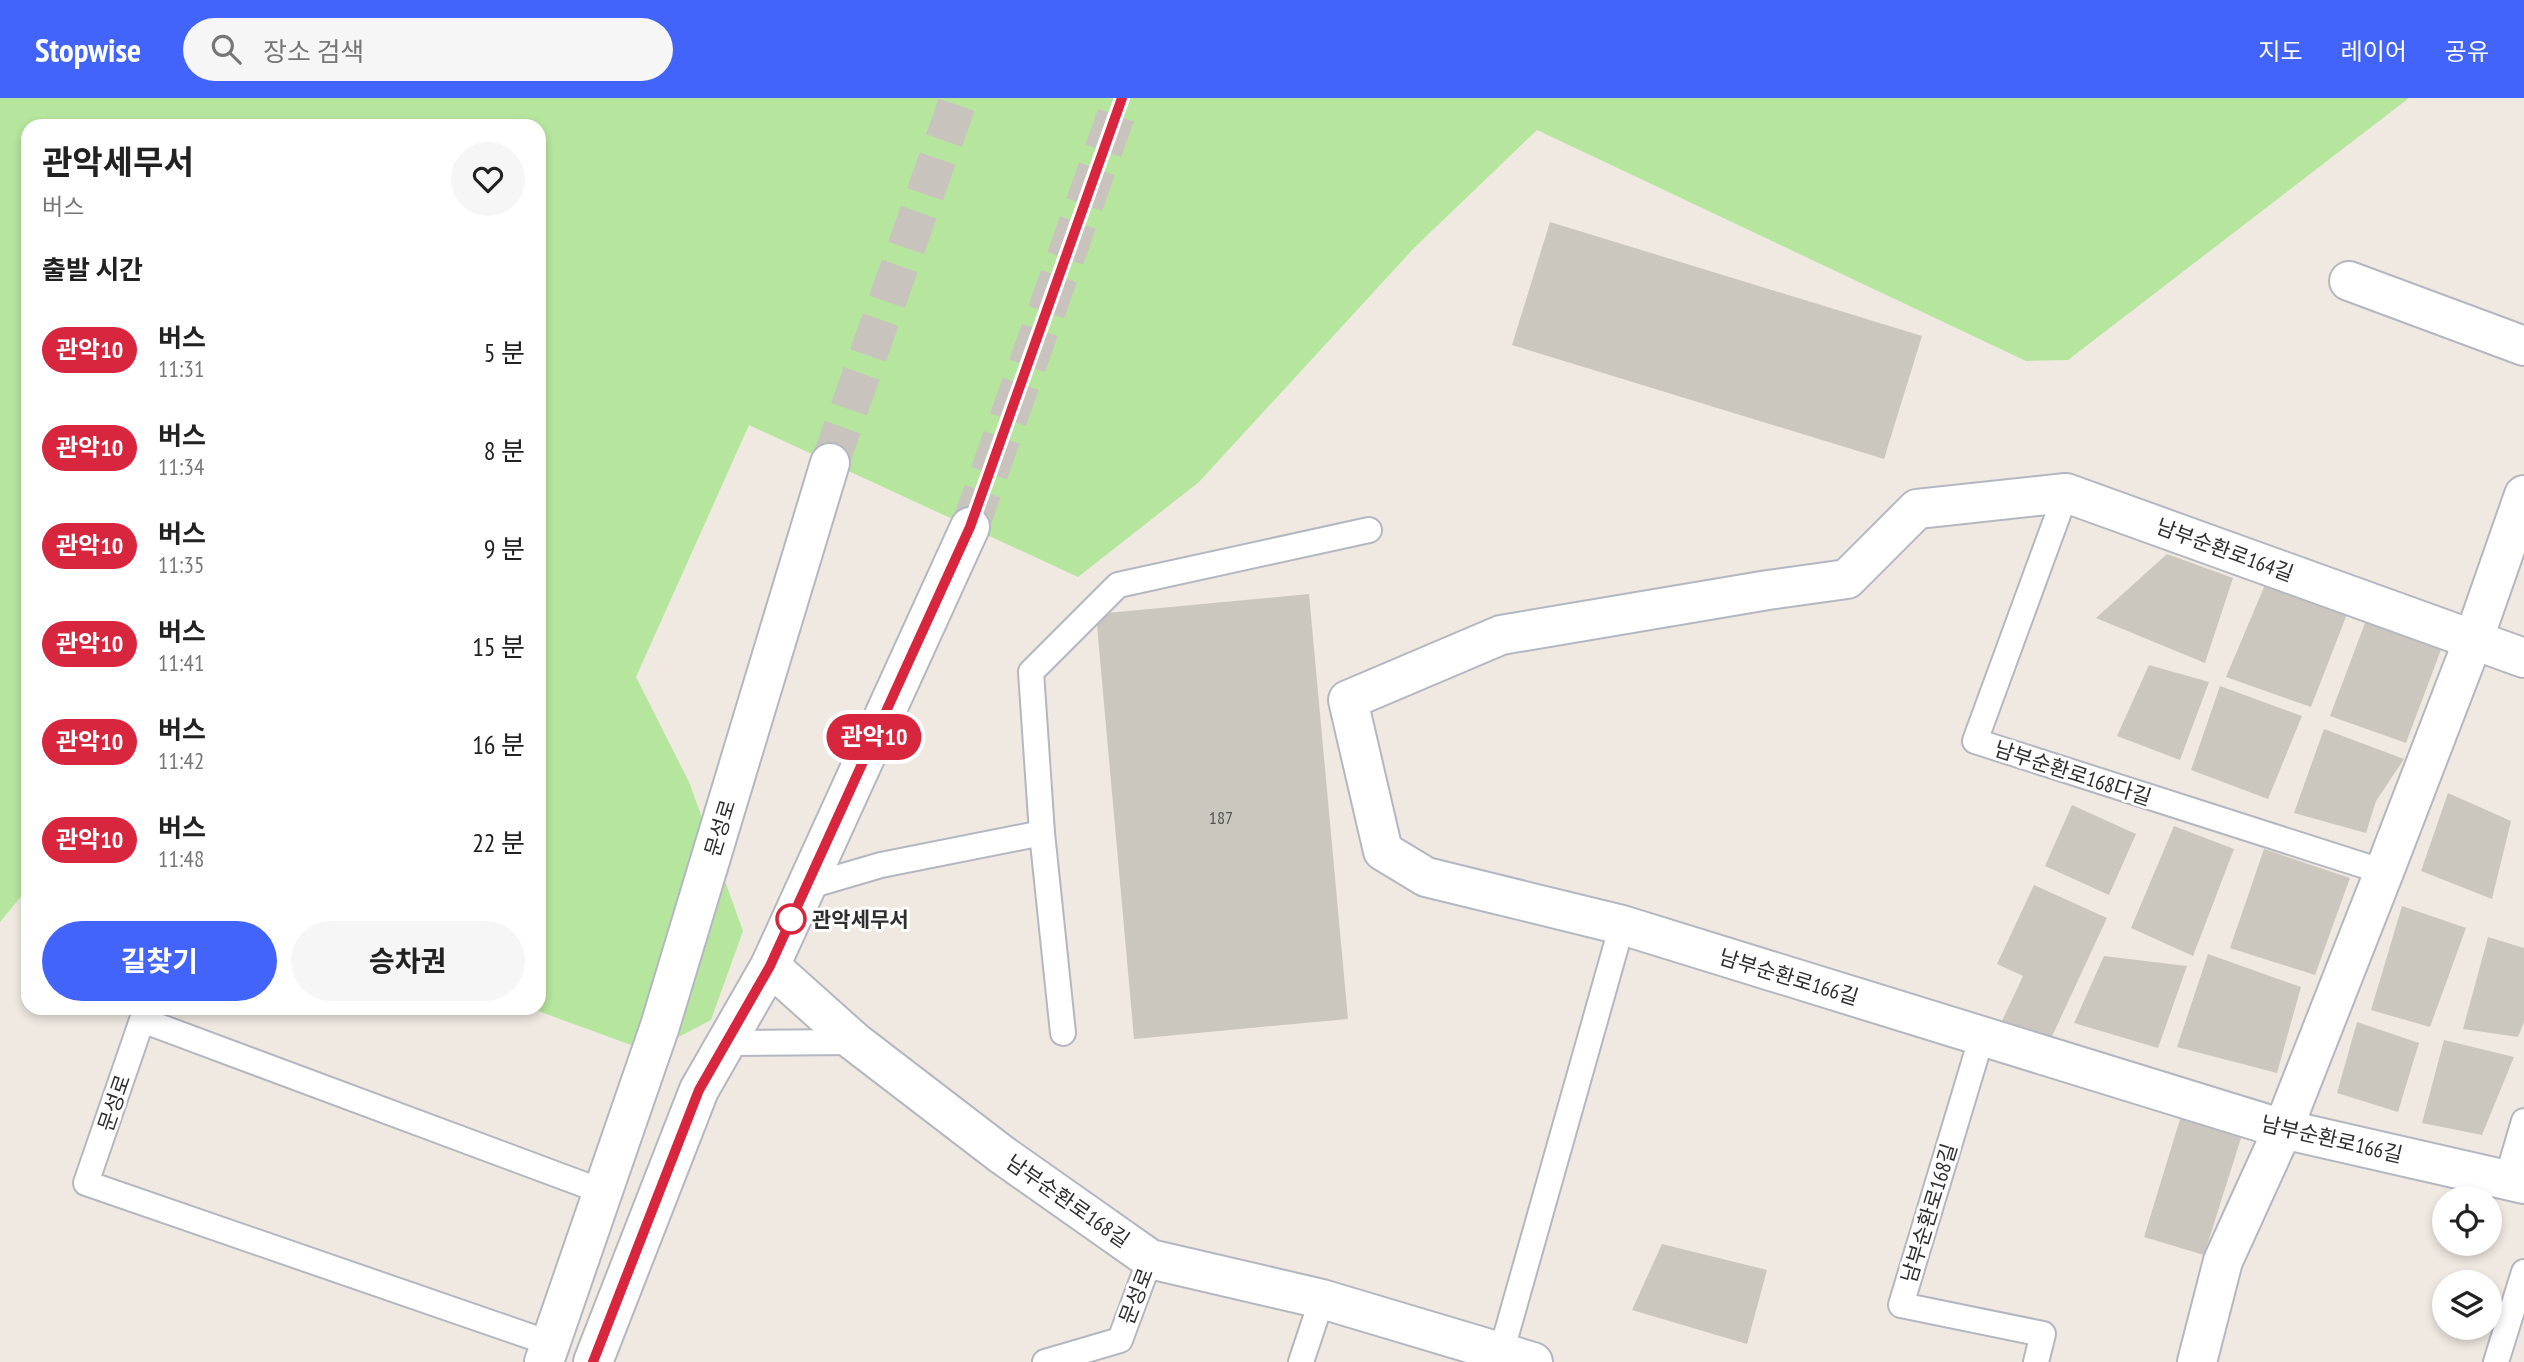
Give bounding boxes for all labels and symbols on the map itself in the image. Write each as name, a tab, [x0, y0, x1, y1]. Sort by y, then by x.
street label: 남부순환로164길	[2153, 513, 2297, 587]
line badge: 관악10	[825, 714, 923, 760]
street label: 남부순환로168다길	[1991, 735, 2155, 811]
street label: 문성로	[699, 796, 741, 860]
house number: 187	[1209, 806, 1233, 829]
marker: 관악세무서	[776, 904, 806, 934]
place label: 관악세무서	[812, 906, 909, 933]
street label: 남부순환로166길	[1716, 943, 1862, 1011]
street label: 문성로	[92, 1071, 136, 1135]
street label: 남부순환로166길	[2259, 1110, 2405, 1168]
street label: 남부순환로168길	[1895, 1140, 1963, 1286]
street label: 남부순환로168길	[1001, 1149, 1135, 1253]
street label: 문성로	[1113, 1264, 1159, 1328]

